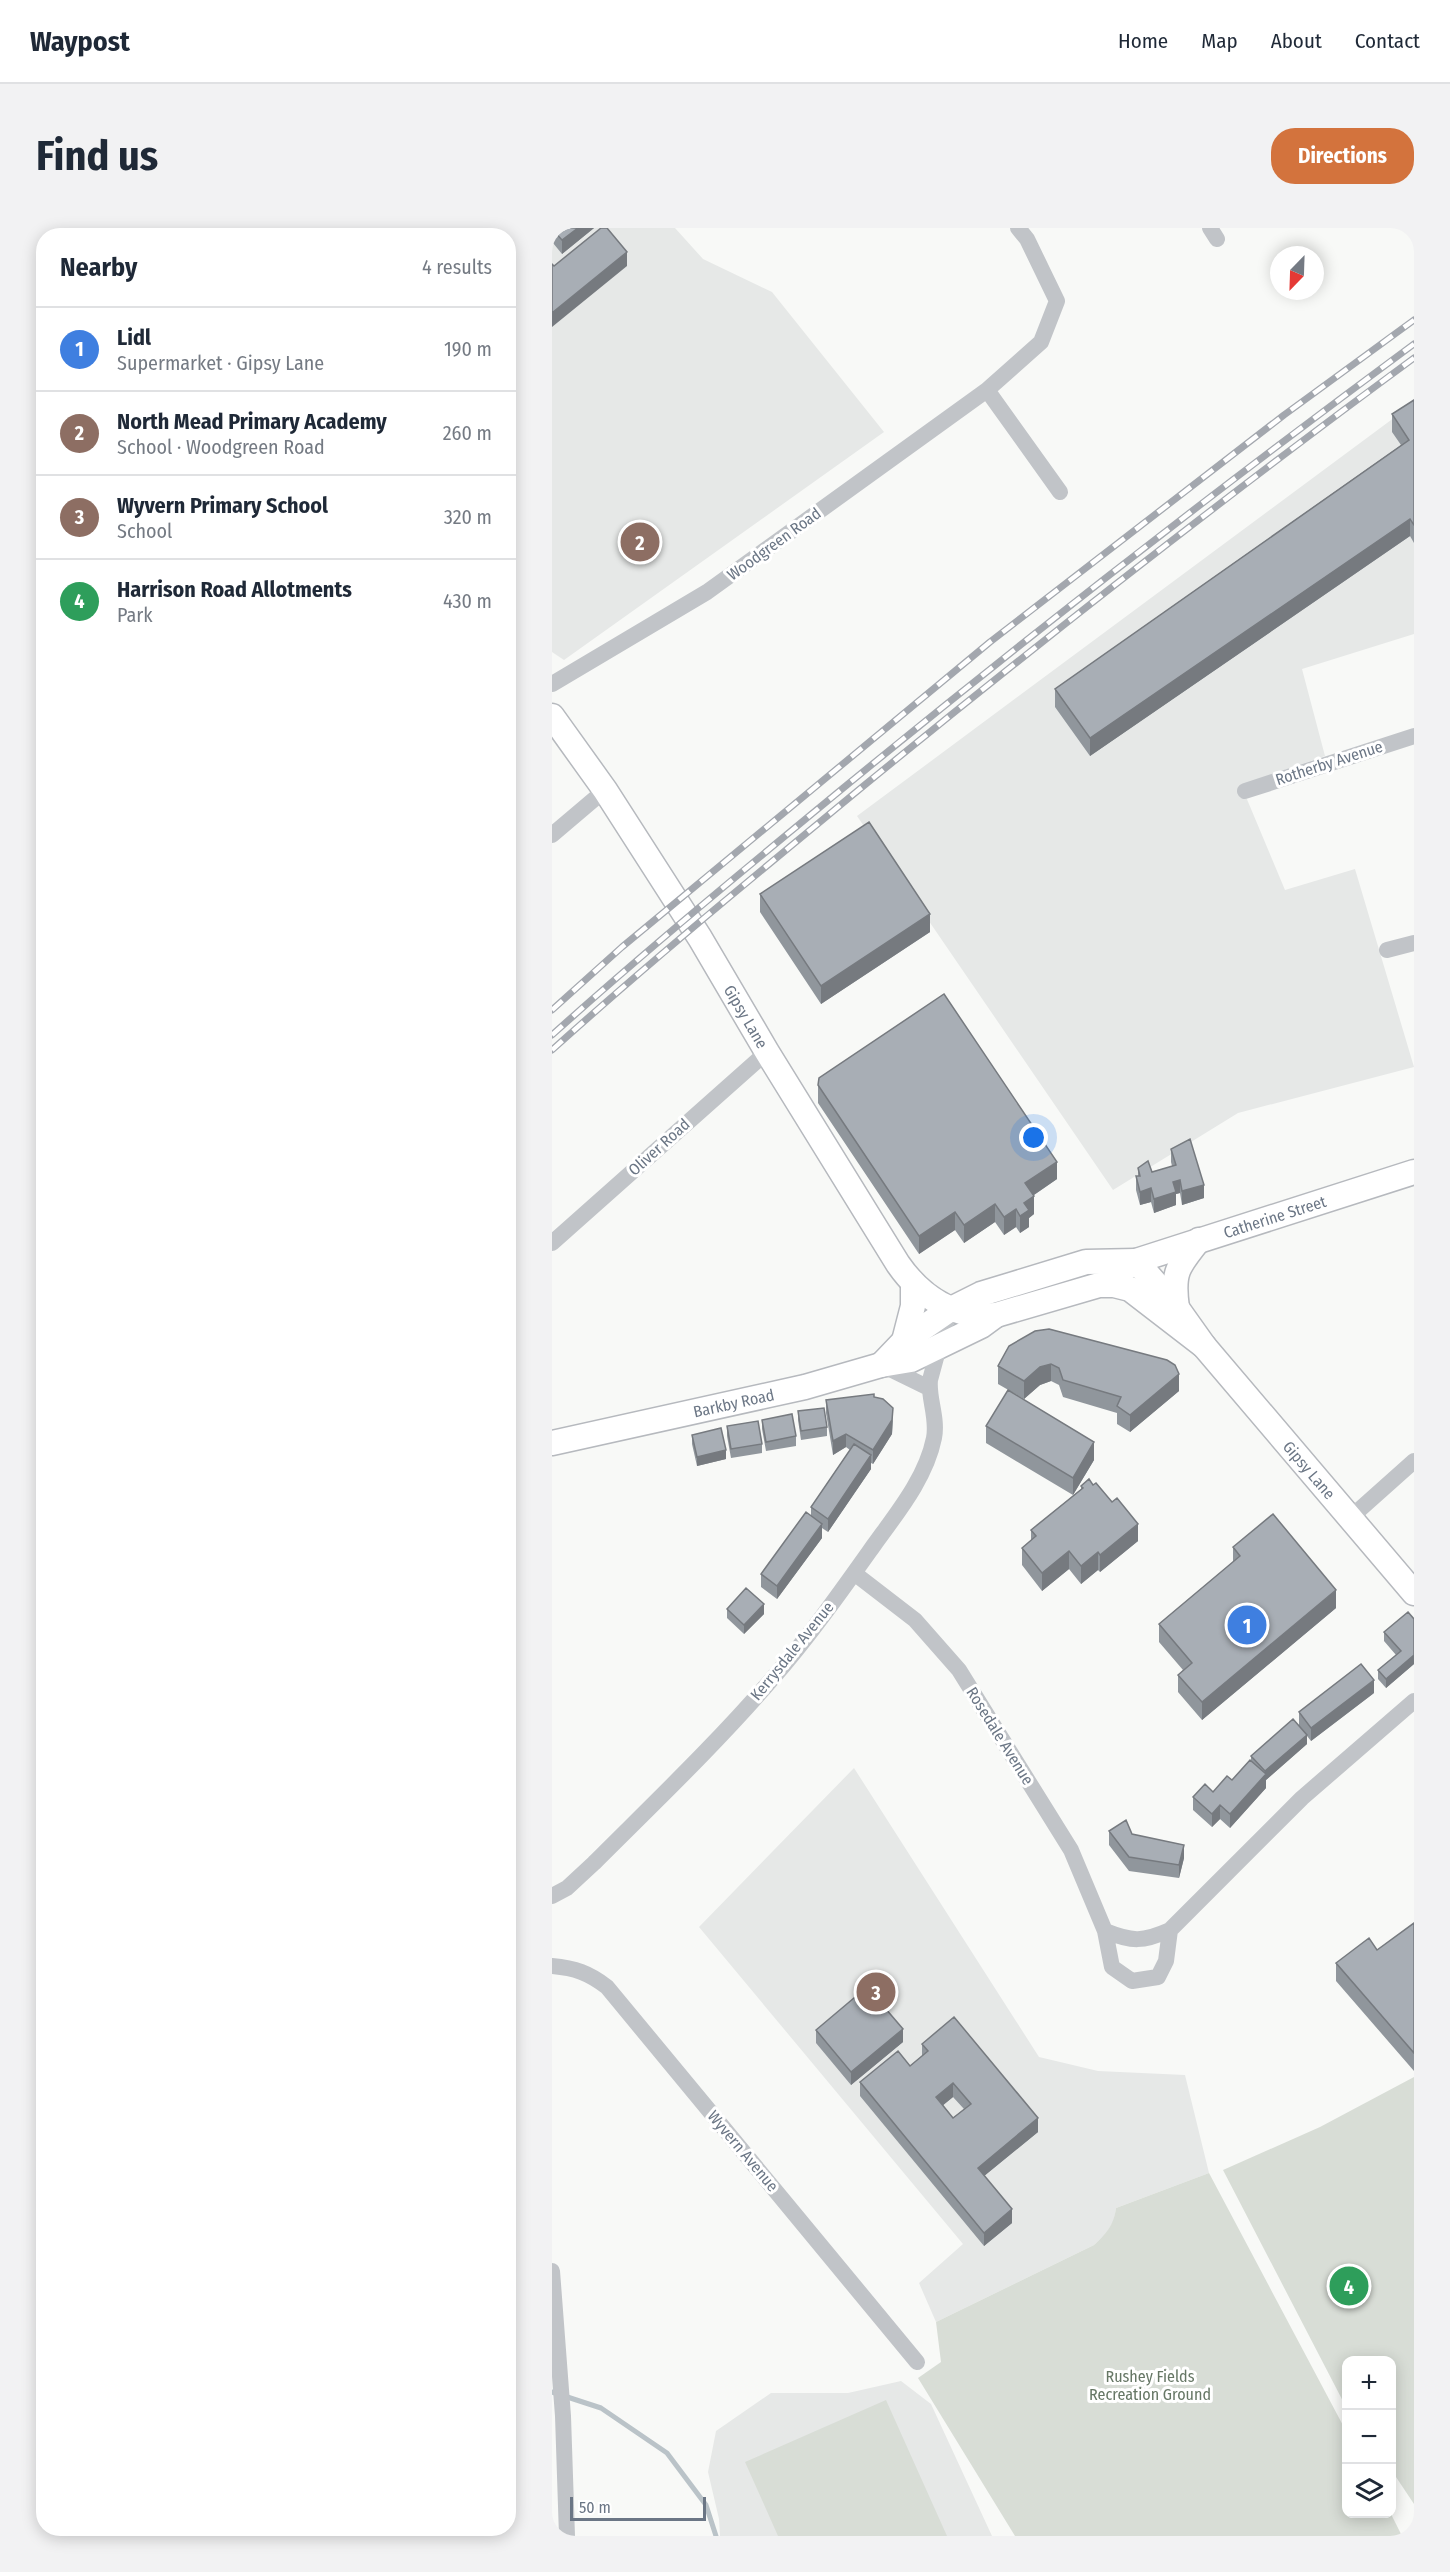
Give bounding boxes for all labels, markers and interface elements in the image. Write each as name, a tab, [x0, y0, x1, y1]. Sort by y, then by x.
text: Waypost	[30, 25, 130, 58]
text: Home	[1118, 28, 1168, 54]
text: Map	[1201, 28, 1238, 54]
text: About	[1271, 28, 1322, 54]
text: Contact	[1355, 28, 1420, 54]
button: Directions	[1271, 128, 1414, 184]
text: Find us	[36, 131, 158, 181]
north arrow	[1270, 246, 1324, 300]
text: Nearby	[60, 252, 137, 283]
text: 4 results	[422, 255, 492, 279]
text: Lidl	[117, 324, 151, 351]
text: 1	[75, 337, 84, 361]
text: 190 m	[444, 337, 492, 361]
text: Supermarket · Gipsy Lane	[117, 351, 324, 375]
text: North Mead Primary Academy	[117, 408, 387, 435]
text: 2	[75, 421, 84, 445]
text: 260 m	[443, 421, 492, 445]
text: School · Woodgreen Road	[117, 435, 325, 459]
text: Wyvern Primary School	[117, 492, 328, 519]
street label: Woodgreen Road	[723, 504, 825, 584]
text: 3	[75, 505, 84, 529]
text: 320 m	[444, 505, 492, 529]
text: School	[117, 519, 172, 543]
pin: 2	[620, 520, 659, 564]
text: Harrison Road Allotments	[117, 576, 352, 603]
text: 4	[74, 589, 85, 613]
text: 430 m	[443, 589, 492, 613]
text: Park	[117, 603, 153, 627]
street label: Rotherby Avenue	[1273, 737, 1385, 789]
street label: Gipsy Lane	[720, 981, 772, 1052]
street label: Oliver Road	[624, 1115, 694, 1179]
your location	[1019, 1123, 1048, 1152]
street label: Catherine Street	[1221, 1191, 1329, 1242]
street label: Barkby Road	[691, 1385, 776, 1421]
street label: Gipsy Lane	[1279, 1437, 1339, 1503]
street label: Kerrysdale Avenue	[746, 1598, 838, 1704]
pin: 1	[1228, 1602, 1266, 1648]
street label: Rosedale Avenue	[962, 1684, 1038, 1789]
pin: 3	[856, 1970, 896, 2014]
street label: Wyvern Avenue	[704, 2107, 782, 2195]
pin: 4	[1330, 2264, 1368, 2308]
map controls	[1342, 2356, 1396, 2518]
button: +	[1342, 2356, 1396, 2410]
park label: Rushey Fields Recreation Ground	[1089, 2367, 1211, 2404]
button: −	[1342, 2410, 1396, 2464]
button: layers	[1342, 2464, 1396, 2518]
scale bar	[570, 2494, 706, 2522]
text: 50 m	[579, 2498, 611, 2517]

